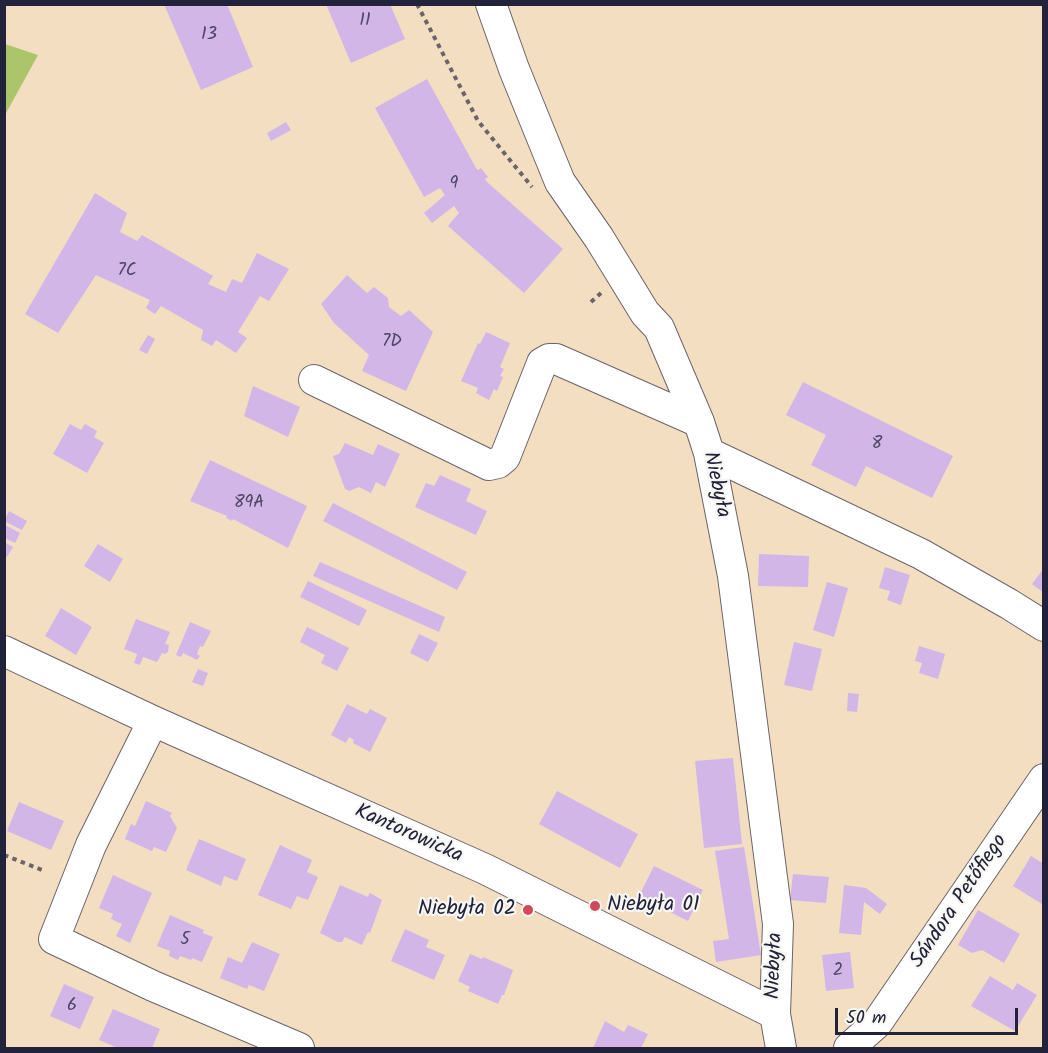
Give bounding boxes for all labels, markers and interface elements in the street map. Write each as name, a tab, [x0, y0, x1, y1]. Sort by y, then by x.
house number: 11	[359, 11, 371, 33]
house number: 13	[201, 25, 217, 47]
house number: 9	[450, 174, 458, 196]
house number: 7C	[117, 261, 137, 283]
house number: 7D	[382, 332, 402, 354]
house number: 8	[872, 434, 882, 456]
street label: Niebyła	[696, 450, 734, 520]
house number: 89A	[234, 493, 264, 515]
street label: Kantorowicka	[350, 800, 466, 870]
street label: Sándora Petőfiego	[906, 830, 1014, 974]
place label: Niebyła 01	[607, 893, 700, 919]
place label: Niebyła 02	[418, 897, 516, 923]
marker: Niebyła 01	[588, 899, 602, 913]
marker: Niebyła 02	[521, 903, 535, 917]
house number: 5	[180, 930, 190, 952]
street label: Niebyła	[762, 932, 790, 1000]
house number: 2	[833, 961, 843, 983]
house number: 6	[67, 996, 77, 1018]
scale bar	[838, 996, 1021, 1034]
text: 50 m	[846, 1004, 886, 1033]

